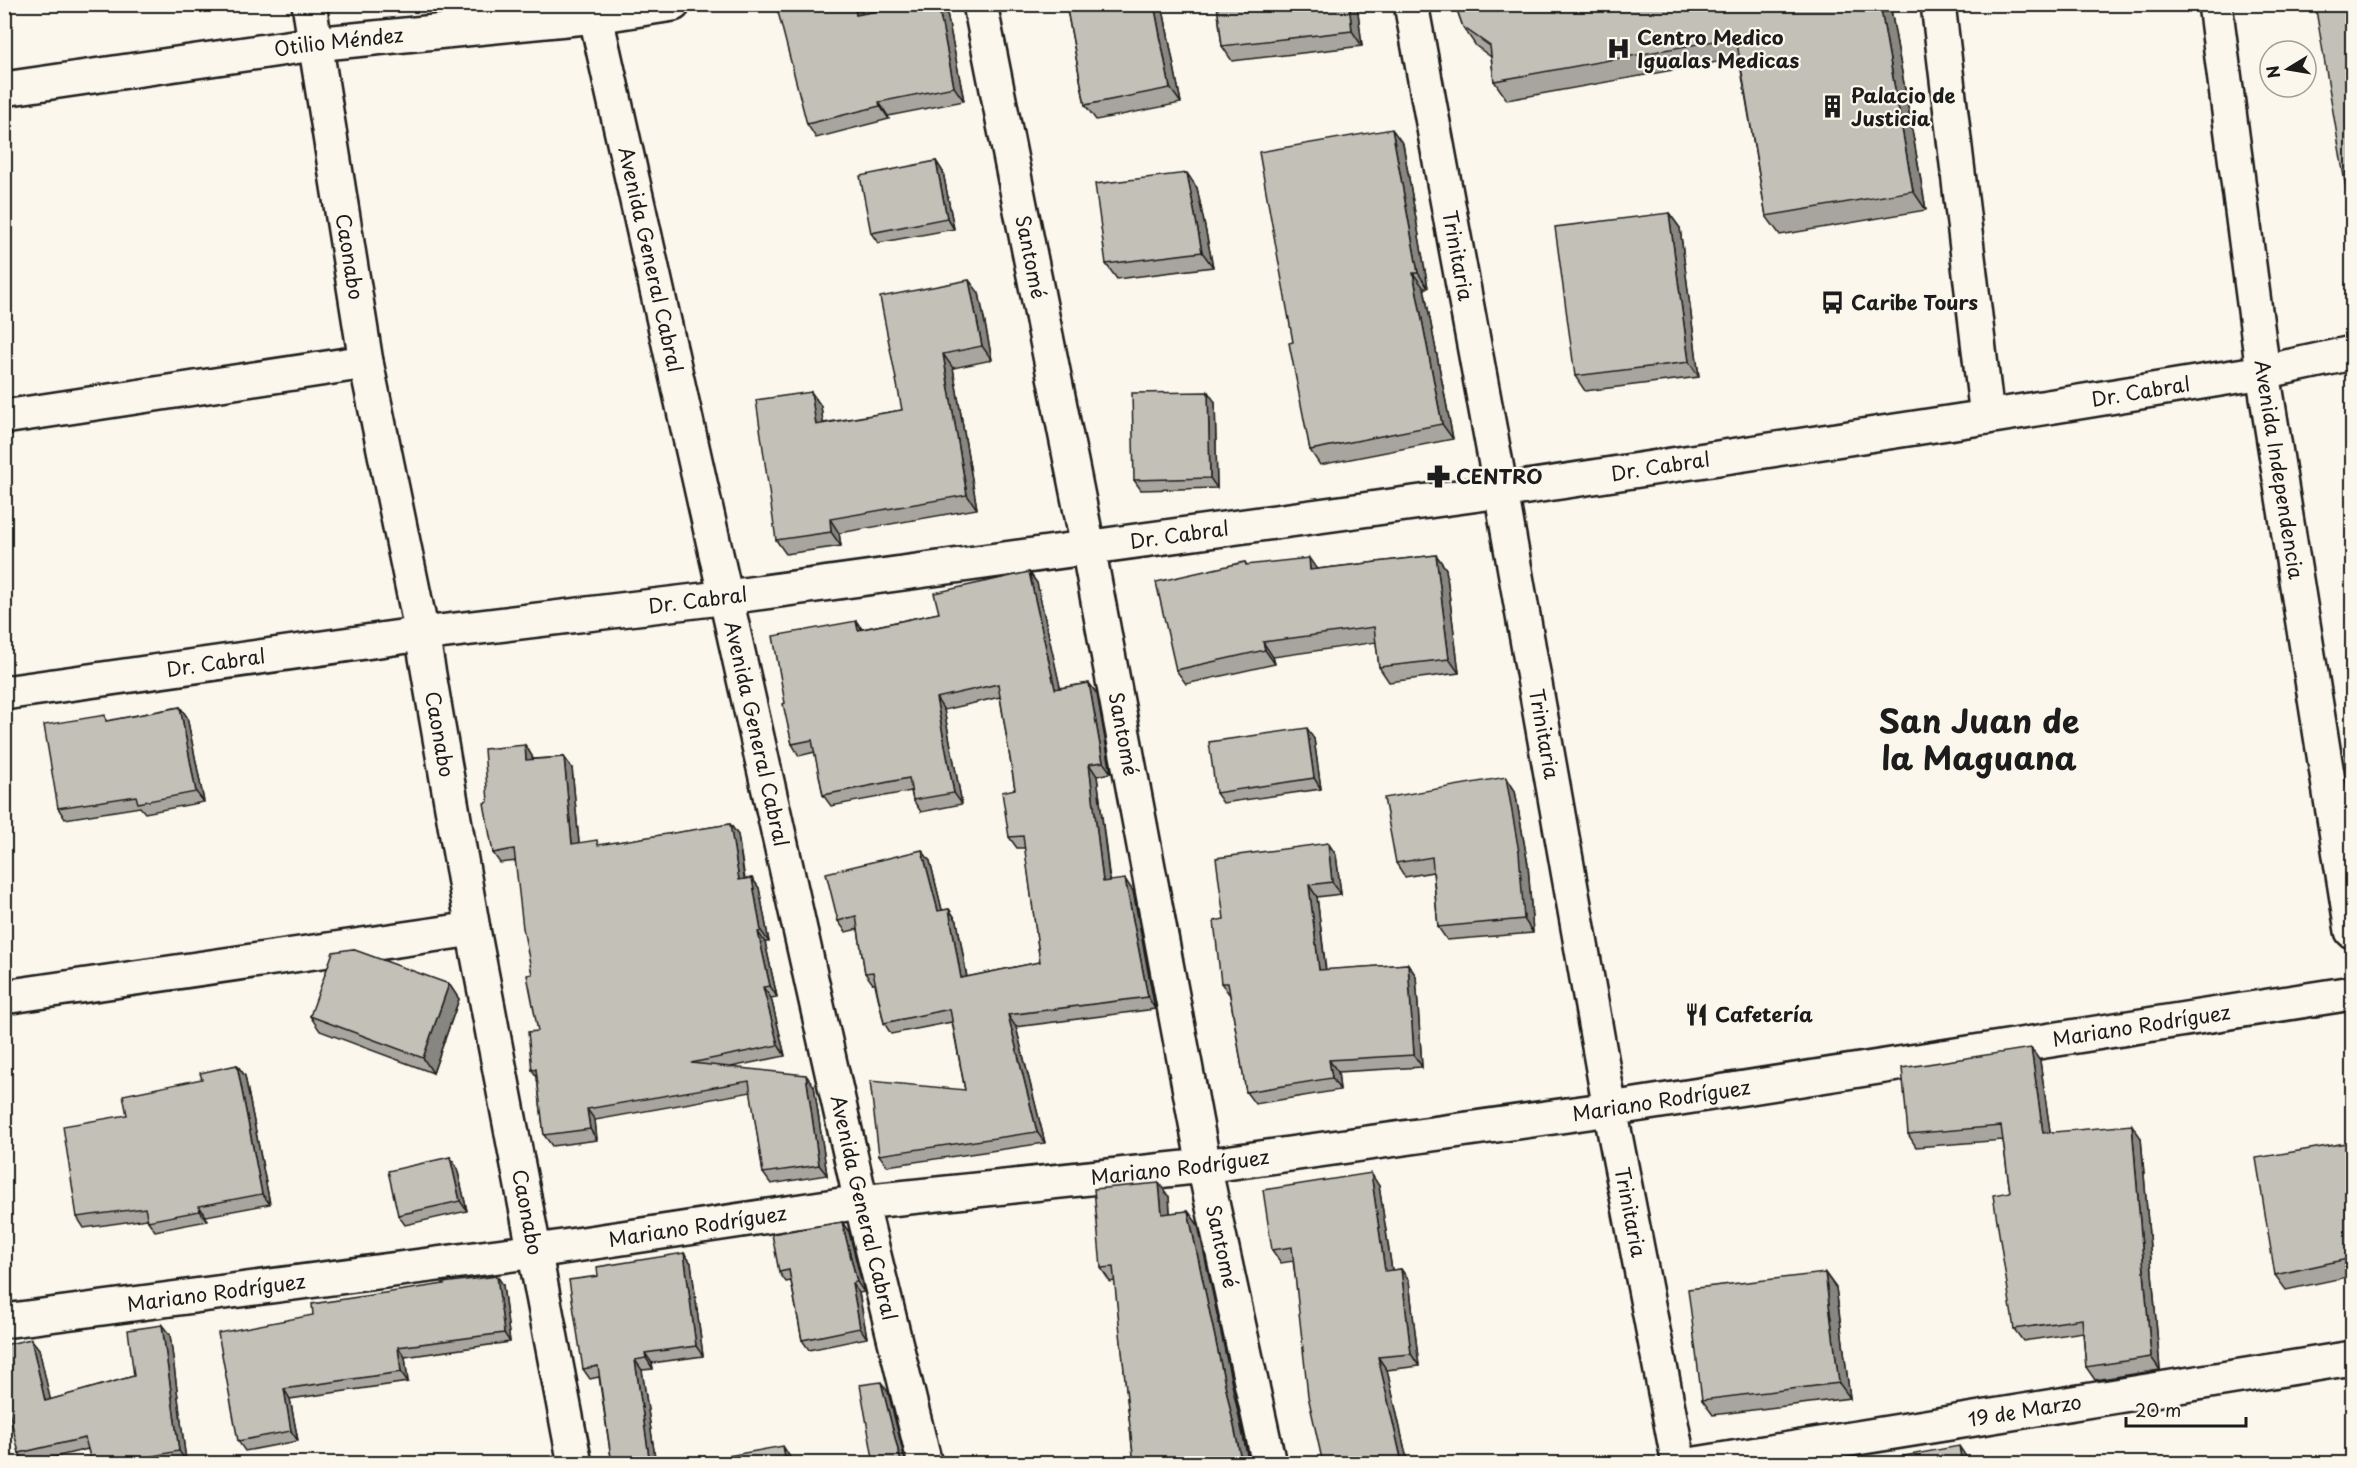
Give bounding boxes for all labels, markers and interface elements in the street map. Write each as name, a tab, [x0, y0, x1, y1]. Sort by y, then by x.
street label: Otilio Méndez	[272, 19, 405, 64]
place label: Centro Medico Igualas Medicas	[1637, 22, 1800, 75]
hospital icon: Centro Medico Igualas Medicas	[1606, 36, 1632, 62]
north arrow	[2258, 39, 2318, 99]
text: N	[2259, 64, 2285, 81]
place label: Palacio de Justicia	[1851, 80, 1955, 133]
building icon: Palacio de Justicia	[1820, 94, 1846, 120]
street label: Avenida General Cabral	[611, 144, 691, 375]
street label: Trinitaria	[1435, 208, 1482, 304]
street label: Caonabo	[329, 211, 372, 302]
street label: Santomé	[1008, 212, 1054, 301]
place label: Caribe Tours	[1851, 287, 1978, 317]
bus stop icon: Caribe Tours	[1820, 290, 1846, 316]
street label: Avenida Independencia	[2248, 358, 2312, 582]
street label: Dr. Cabral	[2089, 368, 2192, 414]
street label: Dr. Cabral	[1609, 443, 1712, 488]
place label: CENTRO	[1456, 461, 1543, 491]
pharmacy icon: CENTRO	[1425, 464, 1451, 490]
street label: Dr. Cabral	[1128, 512, 1231, 556]
street label: Dr. Cabral	[646, 579, 749, 621]
street label: Avenida General Cabral	[717, 618, 797, 849]
street label: Dr. Cabral	[164, 640, 267, 684]
street label: Trinitaria	[1522, 686, 1568, 782]
street label: Caonabo	[418, 689, 462, 779]
street label: Santomé	[1102, 690, 1147, 778]
district label: San Juan de la Maguana	[1879, 696, 2079, 781]
street label: Mariano Rodríguez	[2050, 996, 2232, 1054]
place label: Cafetería	[1715, 999, 1813, 1029]
restaurant icon: Cafetería	[1684, 1002, 1710, 1028]
street label: Mariano Rodríguez	[1570, 1071, 1752, 1128]
street label: Avenida General Cabral	[824, 1092, 905, 1323]
street label: Mariano Rodríguez	[1089, 1141, 1271, 1192]
street label: Trinitaria	[1608, 1164, 1655, 1260]
street label: Caonabo	[505, 1167, 551, 1258]
street label: Mariano Rodríguez	[606, 1197, 788, 1254]
street label: Santomé	[1199, 1202, 1246, 1291]
street label: Mariano Rodríguez	[125, 1266, 307, 1319]
street label: 19 de Marzo	[1966, 1386, 2084, 1434]
scale bar	[2126, 1390, 2246, 1428]
text: 20 m	[2135, 1396, 2181, 1423]

